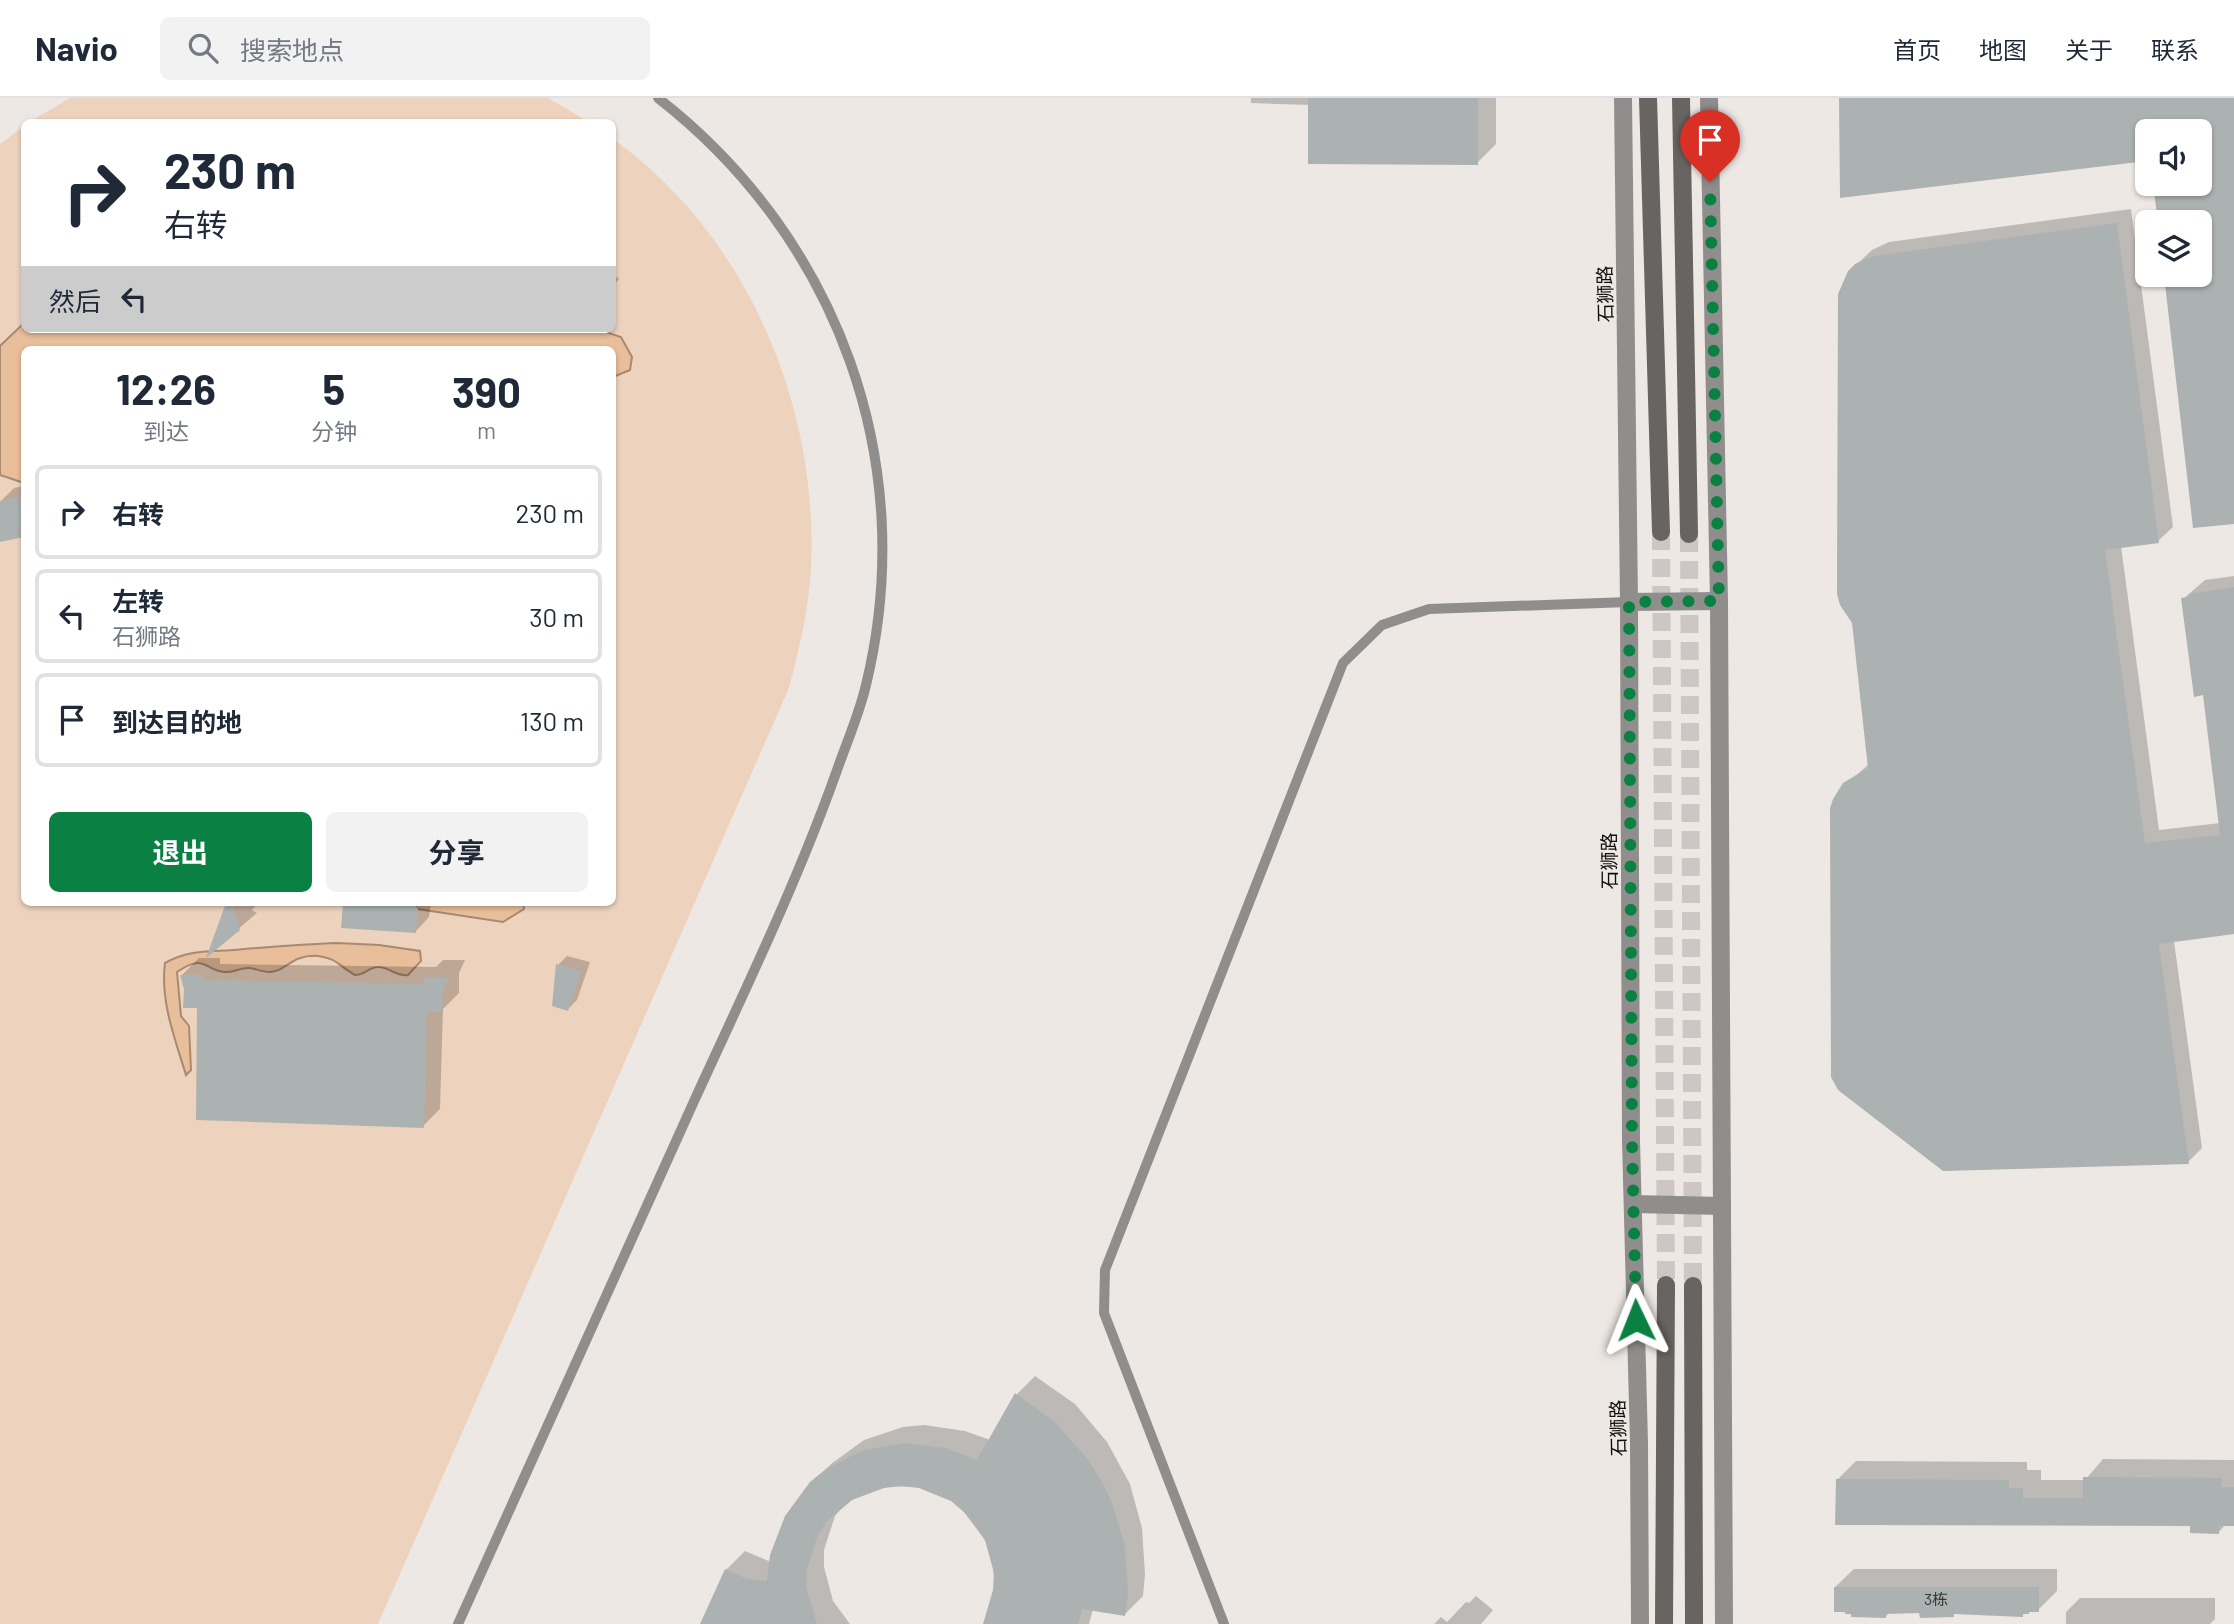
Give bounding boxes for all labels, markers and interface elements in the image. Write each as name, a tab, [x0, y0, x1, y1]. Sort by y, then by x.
search box	[160, 17, 650, 80]
text: Navio	[35, 28, 118, 68]
icon: search	[184, 29, 222, 67]
text: 搜索地点	[240, 34, 344, 65]
text: 首页	[1893, 35, 1941, 64]
text: 地图	[1979, 35, 2027, 64]
text: 关于	[2065, 35, 2113, 64]
text: 联系	[2151, 35, 2199, 64]
pin	[1680, 110, 1740, 182]
map controls	[2135, 119, 2212, 287]
button: sound	[2135, 119, 2212, 196]
icon: arrive	[1691, 121, 1729, 159]
text: 230 m	[164, 140, 296, 199]
icon: right	[49, 147, 140, 238]
text: 右转	[164, 205, 228, 243]
button: layers	[2135, 210, 2212, 287]
street label: 石狮路	[1593, 265, 1616, 323]
icon: left	[115, 280, 153, 318]
text: 然后	[49, 285, 101, 316]
text: 12:26	[116, 363, 216, 413]
text: 5	[323, 363, 345, 413]
text: 390	[452, 366, 521, 416]
text: m	[477, 416, 496, 444]
text: 到达	[143, 417, 189, 445]
text: 分钟	[311, 417, 357, 445]
icon: right	[53, 493, 91, 531]
text: 230 m	[515, 497, 584, 528]
text: 右转	[112, 498, 164, 529]
text: 左转	[112, 585, 164, 616]
icon: left	[53, 597, 91, 635]
text: 30 m	[529, 601, 584, 632]
text: 石狮路	[112, 622, 181, 650]
icon: arrive	[53, 701, 91, 739]
text: 130 m	[520, 705, 584, 736]
text: 到达目的地	[112, 706, 242, 737]
button: 退出	[49, 812, 312, 892]
button: 分享	[326, 812, 588, 892]
street label: 石狮路	[1597, 832, 1620, 890]
position arrow	[1599, 1283, 1673, 1357]
street label: 石狮路	[1606, 1399, 1629, 1457]
house number: 3栋	[1924, 1589, 1948, 1608]

